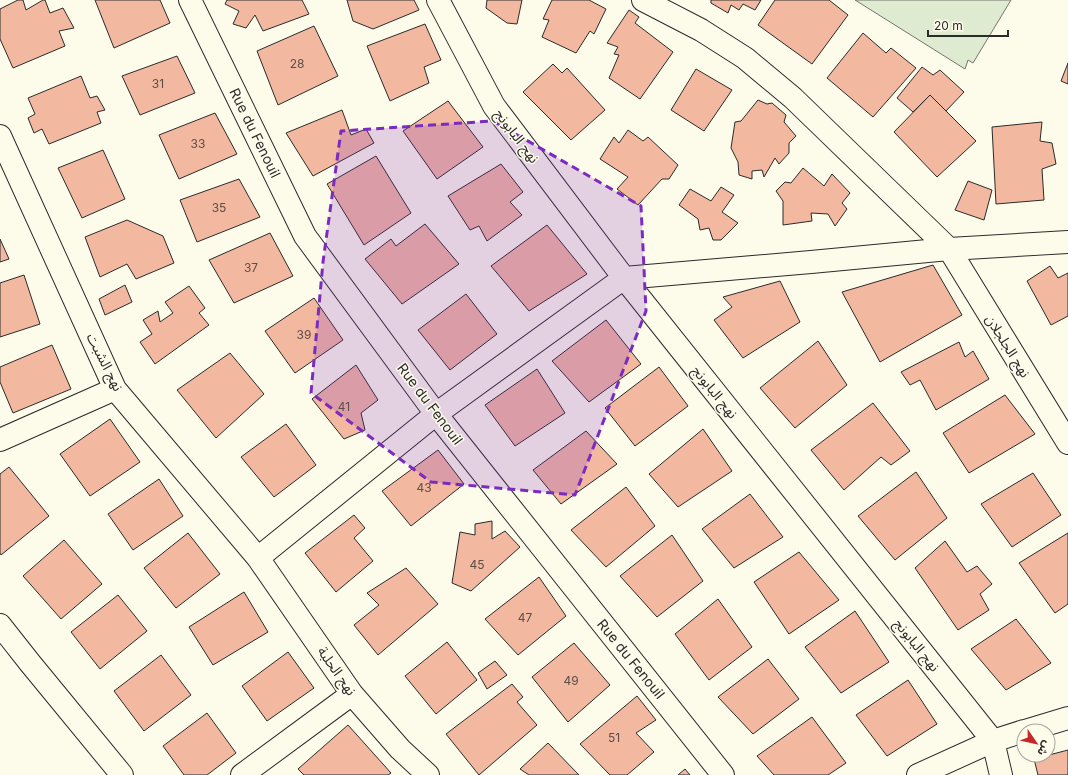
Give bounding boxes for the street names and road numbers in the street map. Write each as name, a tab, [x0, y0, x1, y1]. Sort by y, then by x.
street label: Rue du Fenouil	[226, 85, 285, 180]
street label: نهج البابونج	[489, 105, 543, 168]
street label: نهج الجلجلان	[980, 311, 1035, 382]
street label: نهج الشبت	[81, 330, 127, 395]
street label: Rue du Fenouil	[394, 360, 467, 448]
street label: نهج البابونج	[687, 362, 742, 424]
street label: Rue du Fenouil	[594, 615, 669, 702]
street label: نهج البابونج	[889, 615, 944, 677]
street label: نهج الحلبة	[312, 643, 360, 700]

